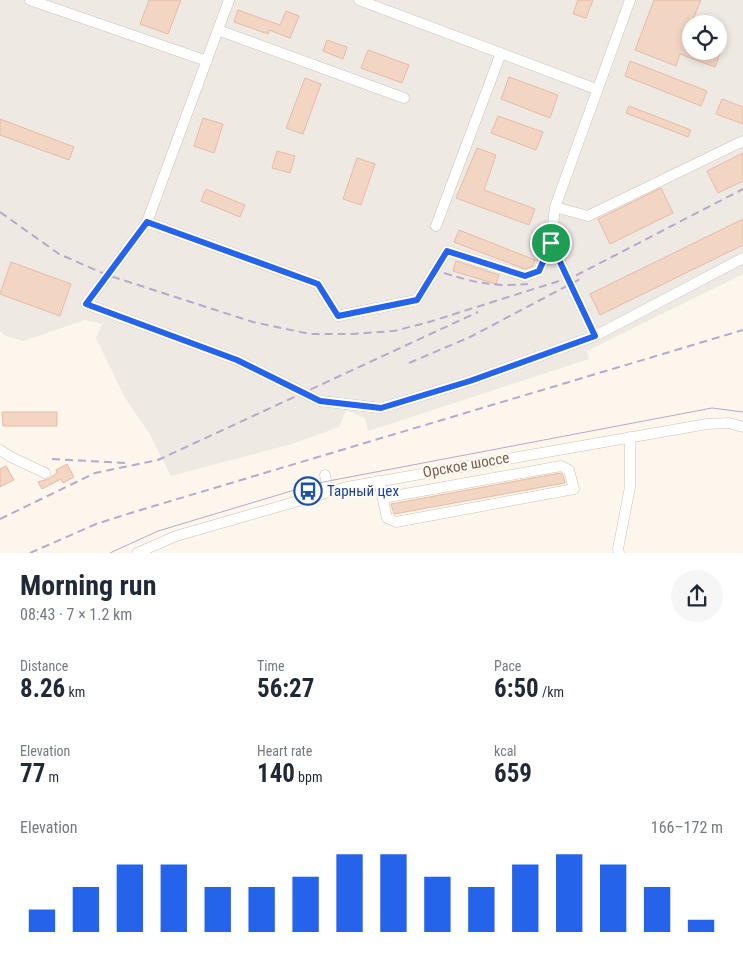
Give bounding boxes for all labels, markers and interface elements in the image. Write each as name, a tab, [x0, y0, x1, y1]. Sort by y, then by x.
map controls	[682, 15, 727, 60]
button: locate	[682, 15, 727, 60]
pin	[530, 222, 572, 264]
icon: arrive	[537, 229, 565, 257]
street label: Орское шоссе	[421, 449, 511, 481]
bus stop icon: Тарный цех	[293, 476, 323, 506]
place label: Тарный цех	[327, 482, 399, 500]
text: Morning run	[20, 569, 156, 602]
button: share	[671, 570, 723, 622]
text: 08:43 · 7 × 1.2 km	[20, 605, 132, 624]
text: Distance	[20, 658, 68, 674]
text: Time	[257, 658, 285, 674]
text: Pace	[494, 658, 521, 674]
text: 8.26	[20, 674, 65, 703]
text: 56:27	[257, 674, 314, 703]
text: 6:50	[494, 674, 539, 703]
text: km	[65, 684, 85, 700]
text: /km	[539, 684, 564, 700]
text: Elevation	[20, 743, 70, 759]
text: Heart rate	[257, 743, 312, 759]
text: kcal	[494, 743, 517, 759]
text: 77	[20, 759, 45, 788]
text: 140	[257, 759, 295, 788]
text: 659	[494, 759, 532, 788]
text: m	[45, 769, 59, 785]
text: bpm	[295, 769, 322, 785]
text: Elevation	[20, 818, 78, 837]
text: 166–172 m	[651, 818, 723, 837]

